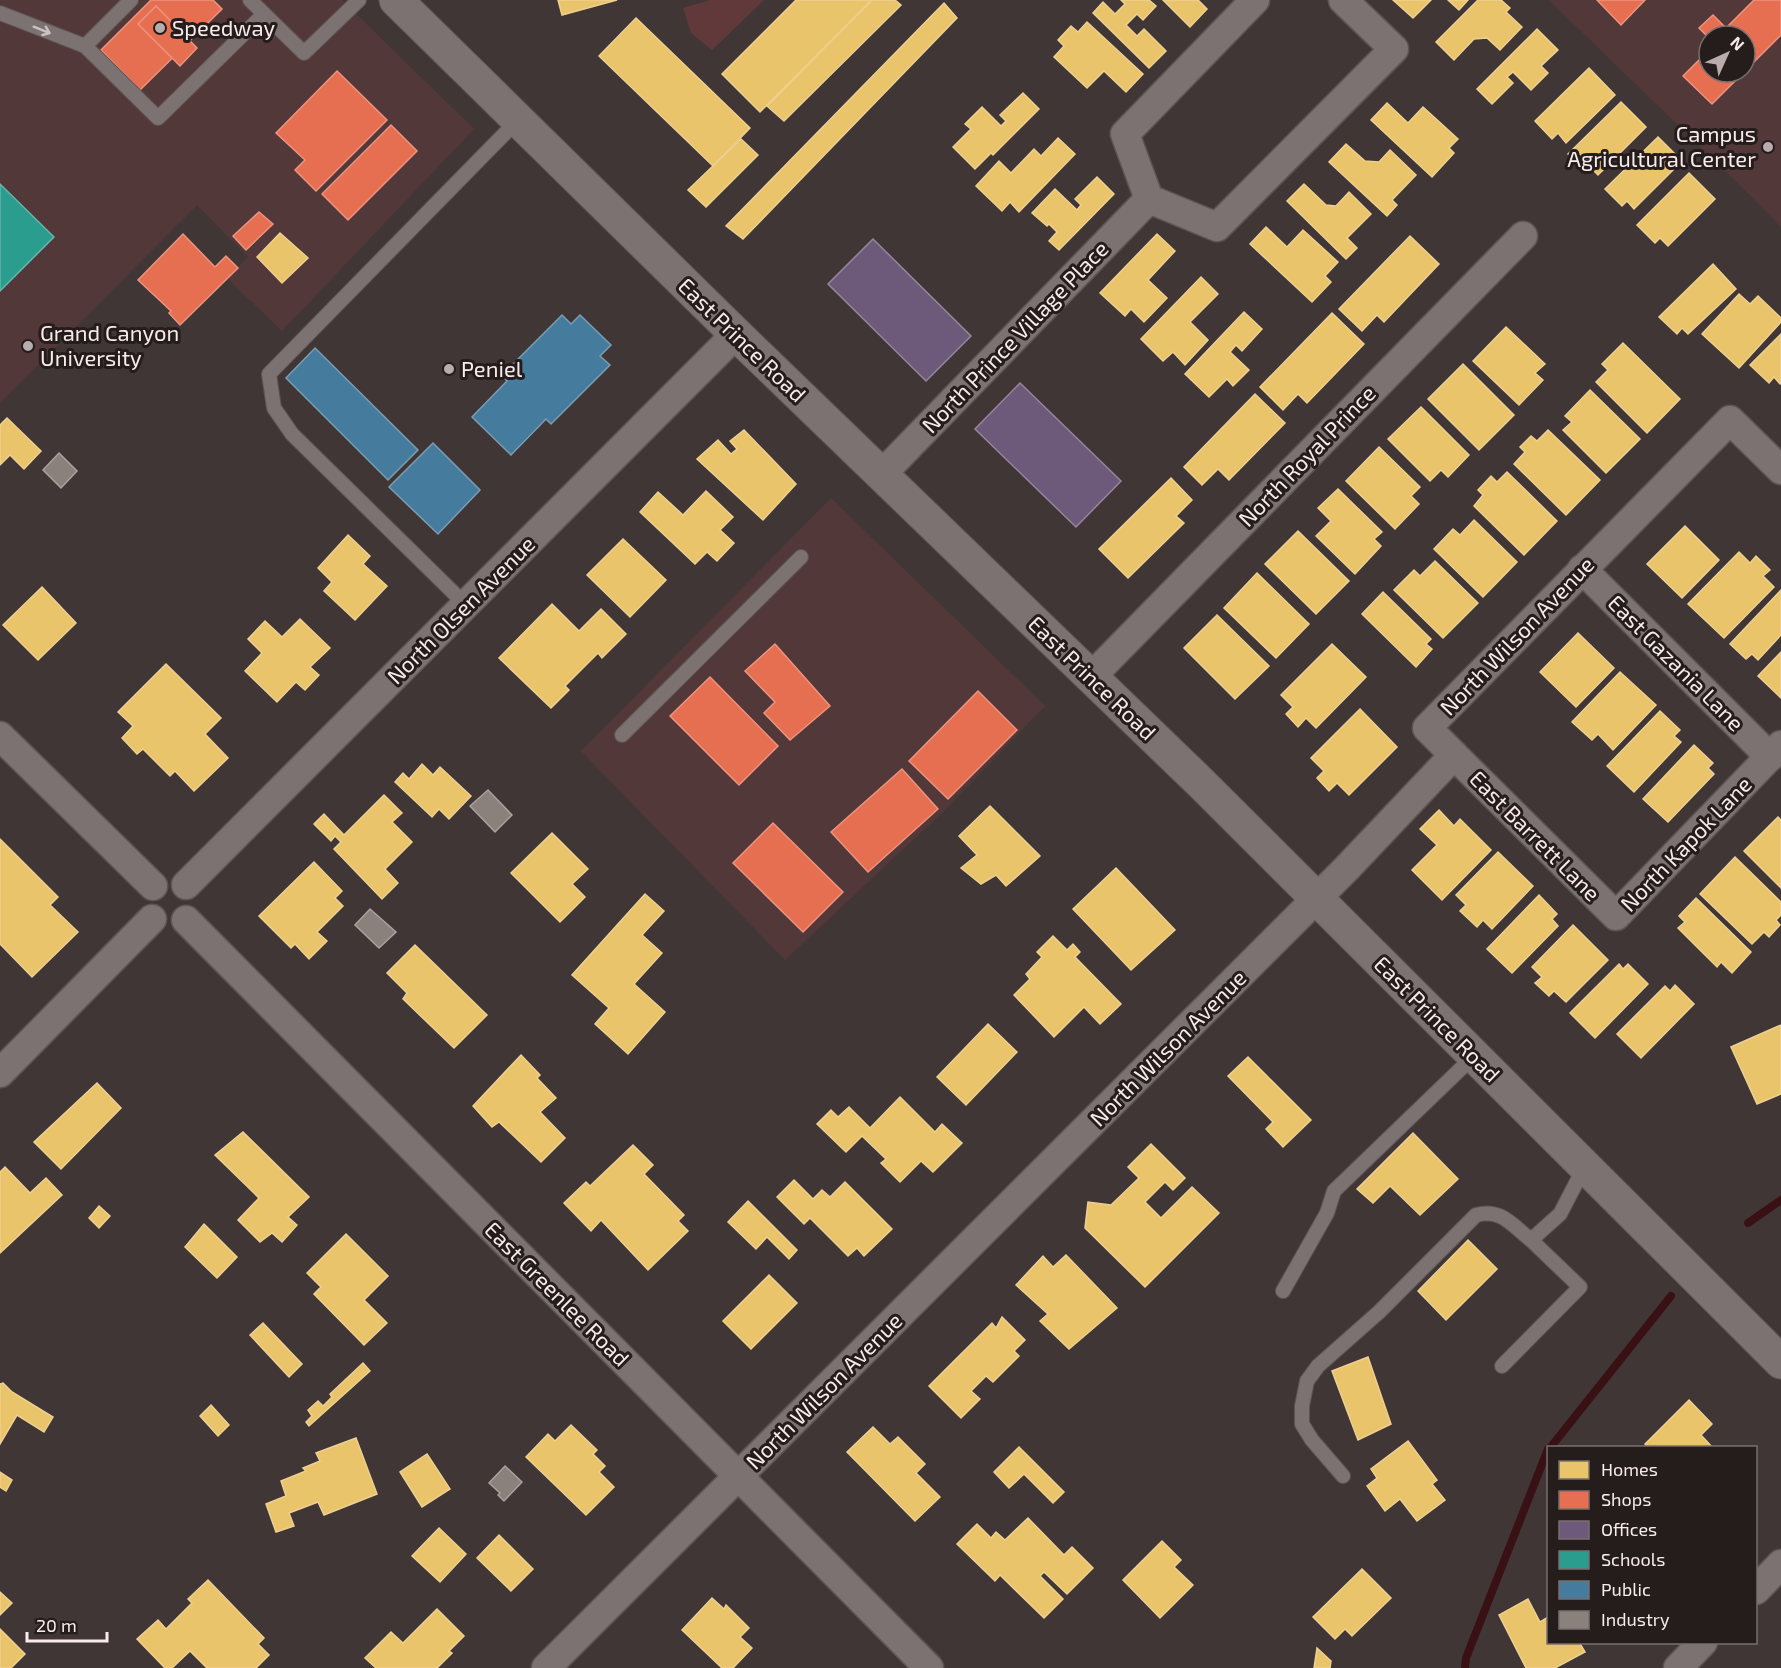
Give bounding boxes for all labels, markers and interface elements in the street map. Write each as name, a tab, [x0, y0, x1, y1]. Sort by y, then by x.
place label: Speedway	[172, 14, 275, 40]
marker: Speedway	[153, 21, 167, 35]
north arrow	[1697, 24, 1757, 84]
one-way arrow	[33, 25, 51, 36]
text: N	[1727, 32, 1749, 54]
place label: Campus Agricultural Center	[1567, 120, 1756, 171]
marker: Campus Agricultural Center	[1761, 140, 1775, 154]
street label: North Prince Village Place	[916, 235, 1113, 438]
street label: East Prince Road	[674, 272, 812, 407]
place label: Grand Canyon University	[40, 319, 179, 370]
marker: Grand Canyon University	[21, 339, 35, 353]
place label: Peniel	[461, 355, 523, 381]
marker: Peniel	[442, 362, 456, 376]
street label: North Royal Prince	[1232, 379, 1380, 531]
street label: North Olsen Avenue	[381, 530, 539, 688]
street label: North Wilson Avenue	[1434, 551, 1599, 720]
street label: East Gazania Lane	[1603, 589, 1750, 736]
street label: East Prince Road	[1024, 610, 1162, 745]
street label: East Barrett Lane	[1465, 765, 1606, 906]
street label: North Kapok Lane	[1614, 771, 1756, 916]
street label: East Prince Road	[1370, 950, 1506, 1086]
street label: North Wilson Avenue	[1084, 964, 1251, 1131]
street label: East Greenlee Road	[480, 1216, 635, 1371]
street label: North Wilson Avenue	[740, 1307, 907, 1474]
legend	[1547, 1446, 1757, 1644]
text: Homes	[1601, 1458, 1658, 1480]
text: Shops	[1601, 1488, 1651, 1510]
text: Offices	[1601, 1518, 1657, 1540]
text: Schools	[1601, 1548, 1665, 1570]
text: Public	[1601, 1578, 1651, 1600]
scale bar	[27, 1605, 106, 1643]
text: Industry	[1601, 1608, 1670, 1630]
text: 20 m	[36, 1614, 77, 1636]

